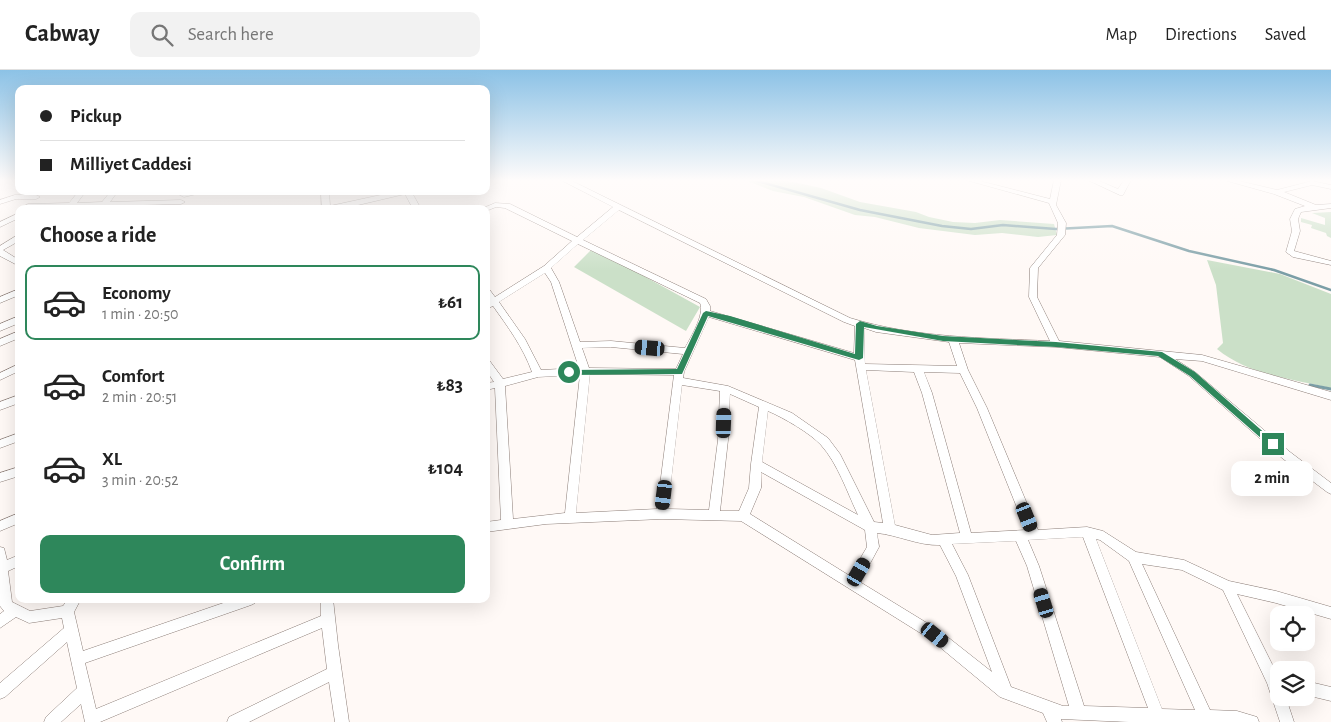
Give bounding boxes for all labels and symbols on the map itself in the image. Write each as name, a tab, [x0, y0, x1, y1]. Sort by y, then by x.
car	[634, 339, 665, 357]
route start	[558, 361, 580, 383]
car	[715, 408, 732, 438]
route end	[1262, 433, 1284, 455]
callout: 2 min	[1232, 462, 1314, 496]
car	[654, 479, 673, 511]
car	[1014, 500, 1039, 534]
car	[845, 555, 872, 589]
car	[1032, 586, 1055, 620]
car	[918, 620, 951, 650]

